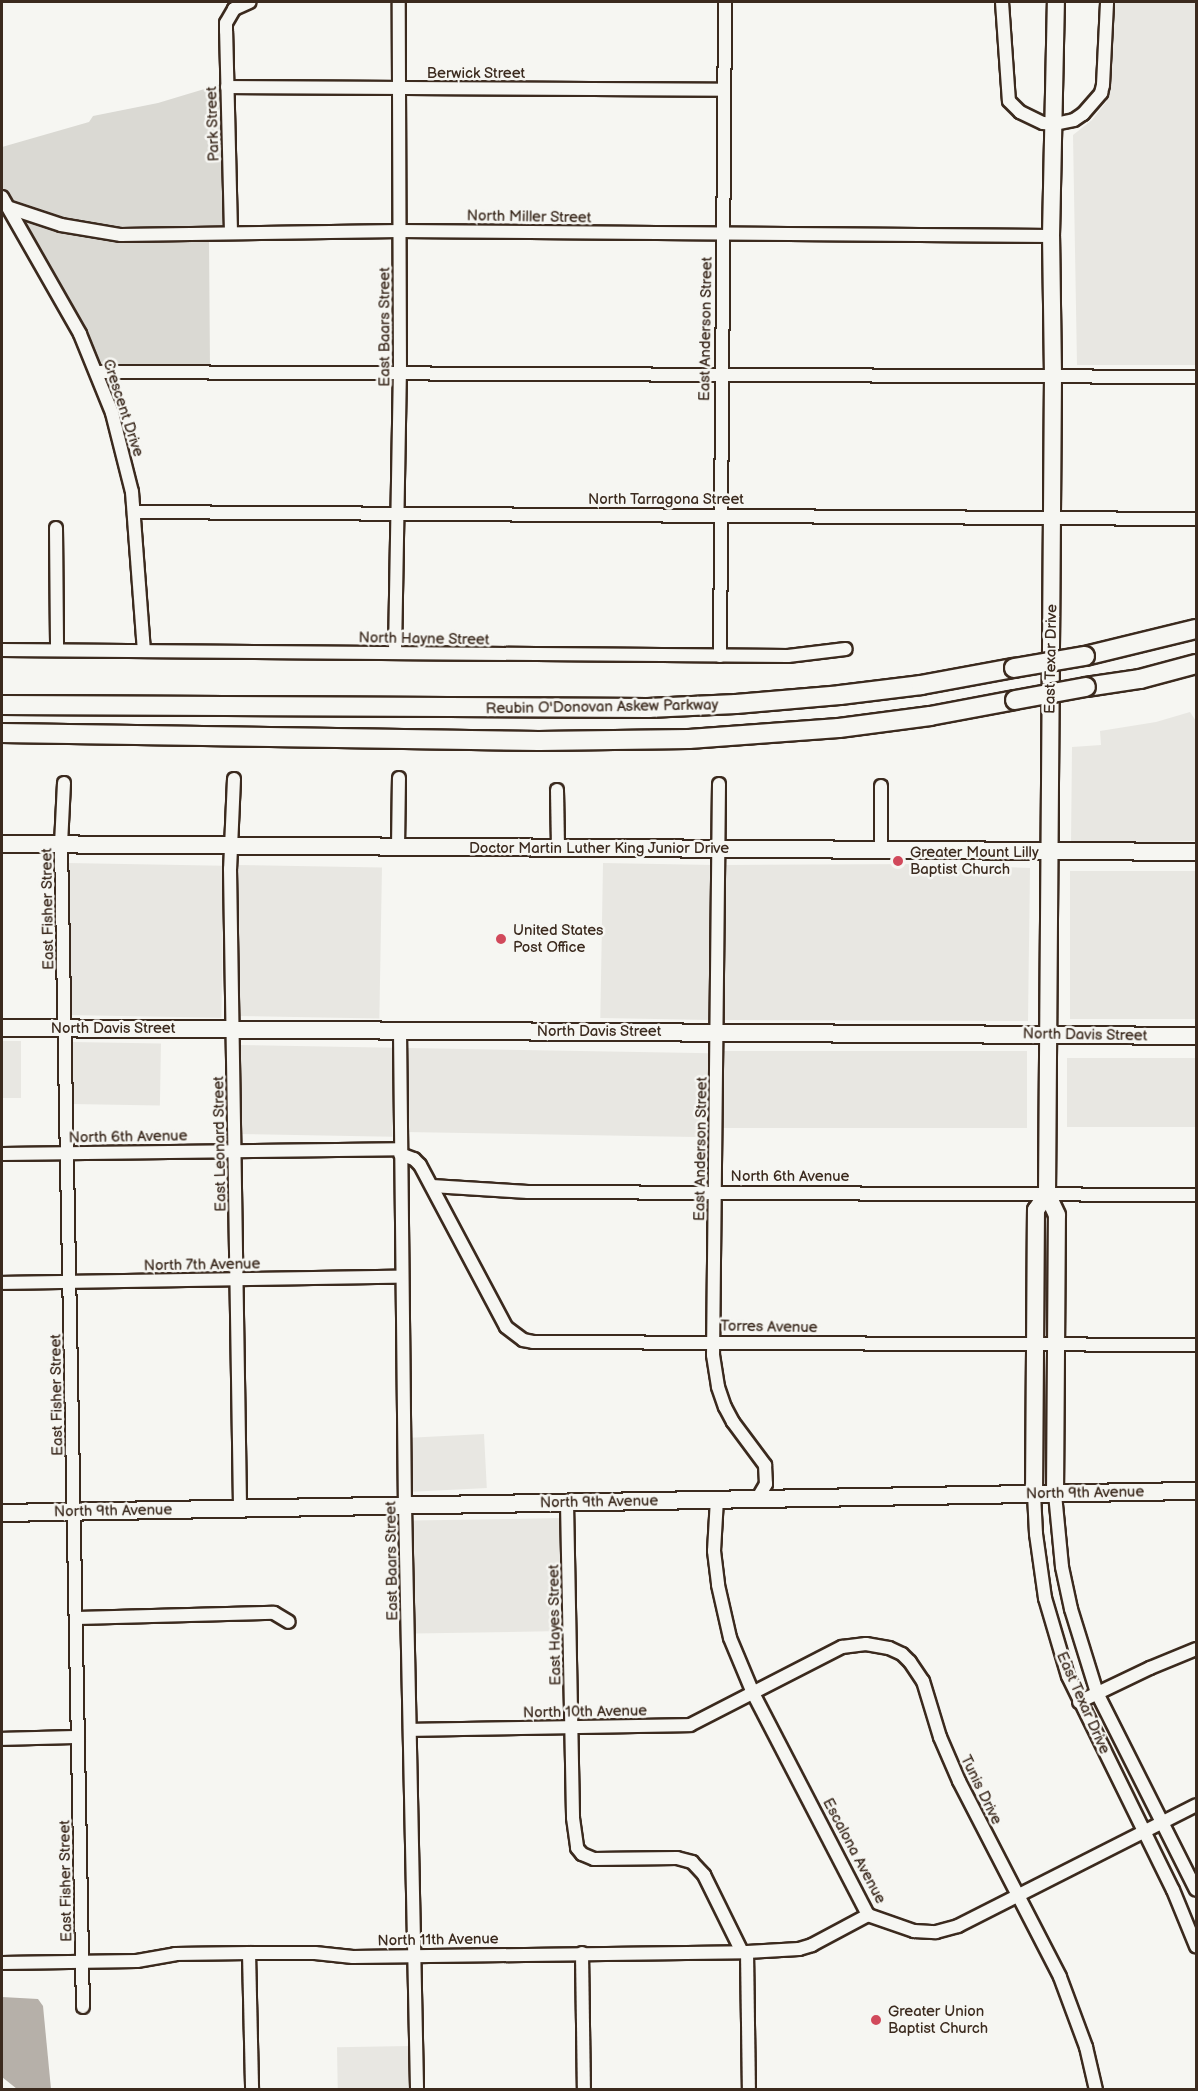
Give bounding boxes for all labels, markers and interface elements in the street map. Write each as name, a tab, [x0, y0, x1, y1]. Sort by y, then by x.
street label: Berwick Street	[427, 65, 525, 83]
street label: Park Street	[203, 86, 223, 162]
street label: North Miller Street	[466, 207, 592, 227]
street label: East Anderson Street	[696, 257, 716, 401]
street label: East Baars Street	[376, 267, 394, 387]
street label: Crescent Drive	[99, 357, 147, 459]
street label: North Tarragona Street	[588, 491, 744, 509]
street label: East Texar Drive	[1041, 604, 1061, 714]
street label: North Hayne Street	[358, 629, 490, 649]
street label: Reubin O'Donovan Askew Parkway	[485, 696, 719, 718]
street label: Doctor Martin Luther King Junior Drive	[469, 840, 729, 858]
place label: Greater Mount Lilly Baptist Church	[910, 843, 1039, 878]
street label: East Fisher Street	[38, 848, 58, 970]
marker: Greater Mount Lilly Baptist Church	[891, 854, 905, 868]
place label: United States Post Office	[513, 921, 604, 956]
marker: United States Post Office	[494, 932, 508, 946]
street label: North Davis Street	[51, 1020, 175, 1038]
street label: North Davis Street	[537, 1023, 661, 1041]
street label: North Davis Street	[1022, 1025, 1148, 1045]
street label: East Leonard Street	[210, 1076, 230, 1212]
street label: East Anderson Street	[691, 1077, 711, 1221]
street label: North 6th Avenue	[68, 1127, 188, 1147]
street label: North 6th Avenue	[731, 1168, 849, 1186]
street label: North 7th Avenue	[143, 1255, 261, 1275]
street label: Torres Avenue	[720, 1317, 818, 1337]
street label: East Fisher Street	[47, 1334, 67, 1456]
street label: North 9th Avenue	[1026, 1483, 1144, 1503]
street label: North 9th Avenue	[540, 1492, 658, 1512]
street label: North 9th Avenue	[54, 1501, 172, 1521]
street label: East Baars Street	[382, 1501, 402, 1621]
street label: East Hayes Street	[545, 1564, 565, 1686]
street label: East Texar Drive	[1052, 1649, 1114, 1757]
street label: North 10th Avenue	[523, 1702, 647, 1722]
street label: Tunis Drive	[956, 1752, 1006, 1828]
street label: Escalona Avenue	[819, 1795, 889, 1907]
street label: East Fisher Street	[56, 1820, 76, 1942]
street label: North 11th Avenue	[377, 1930, 499, 1950]
place label: Greater Union Baptist Church	[888, 2002, 988, 2037]
marker: Greater Union Baptist Church	[869, 2013, 883, 2027]

